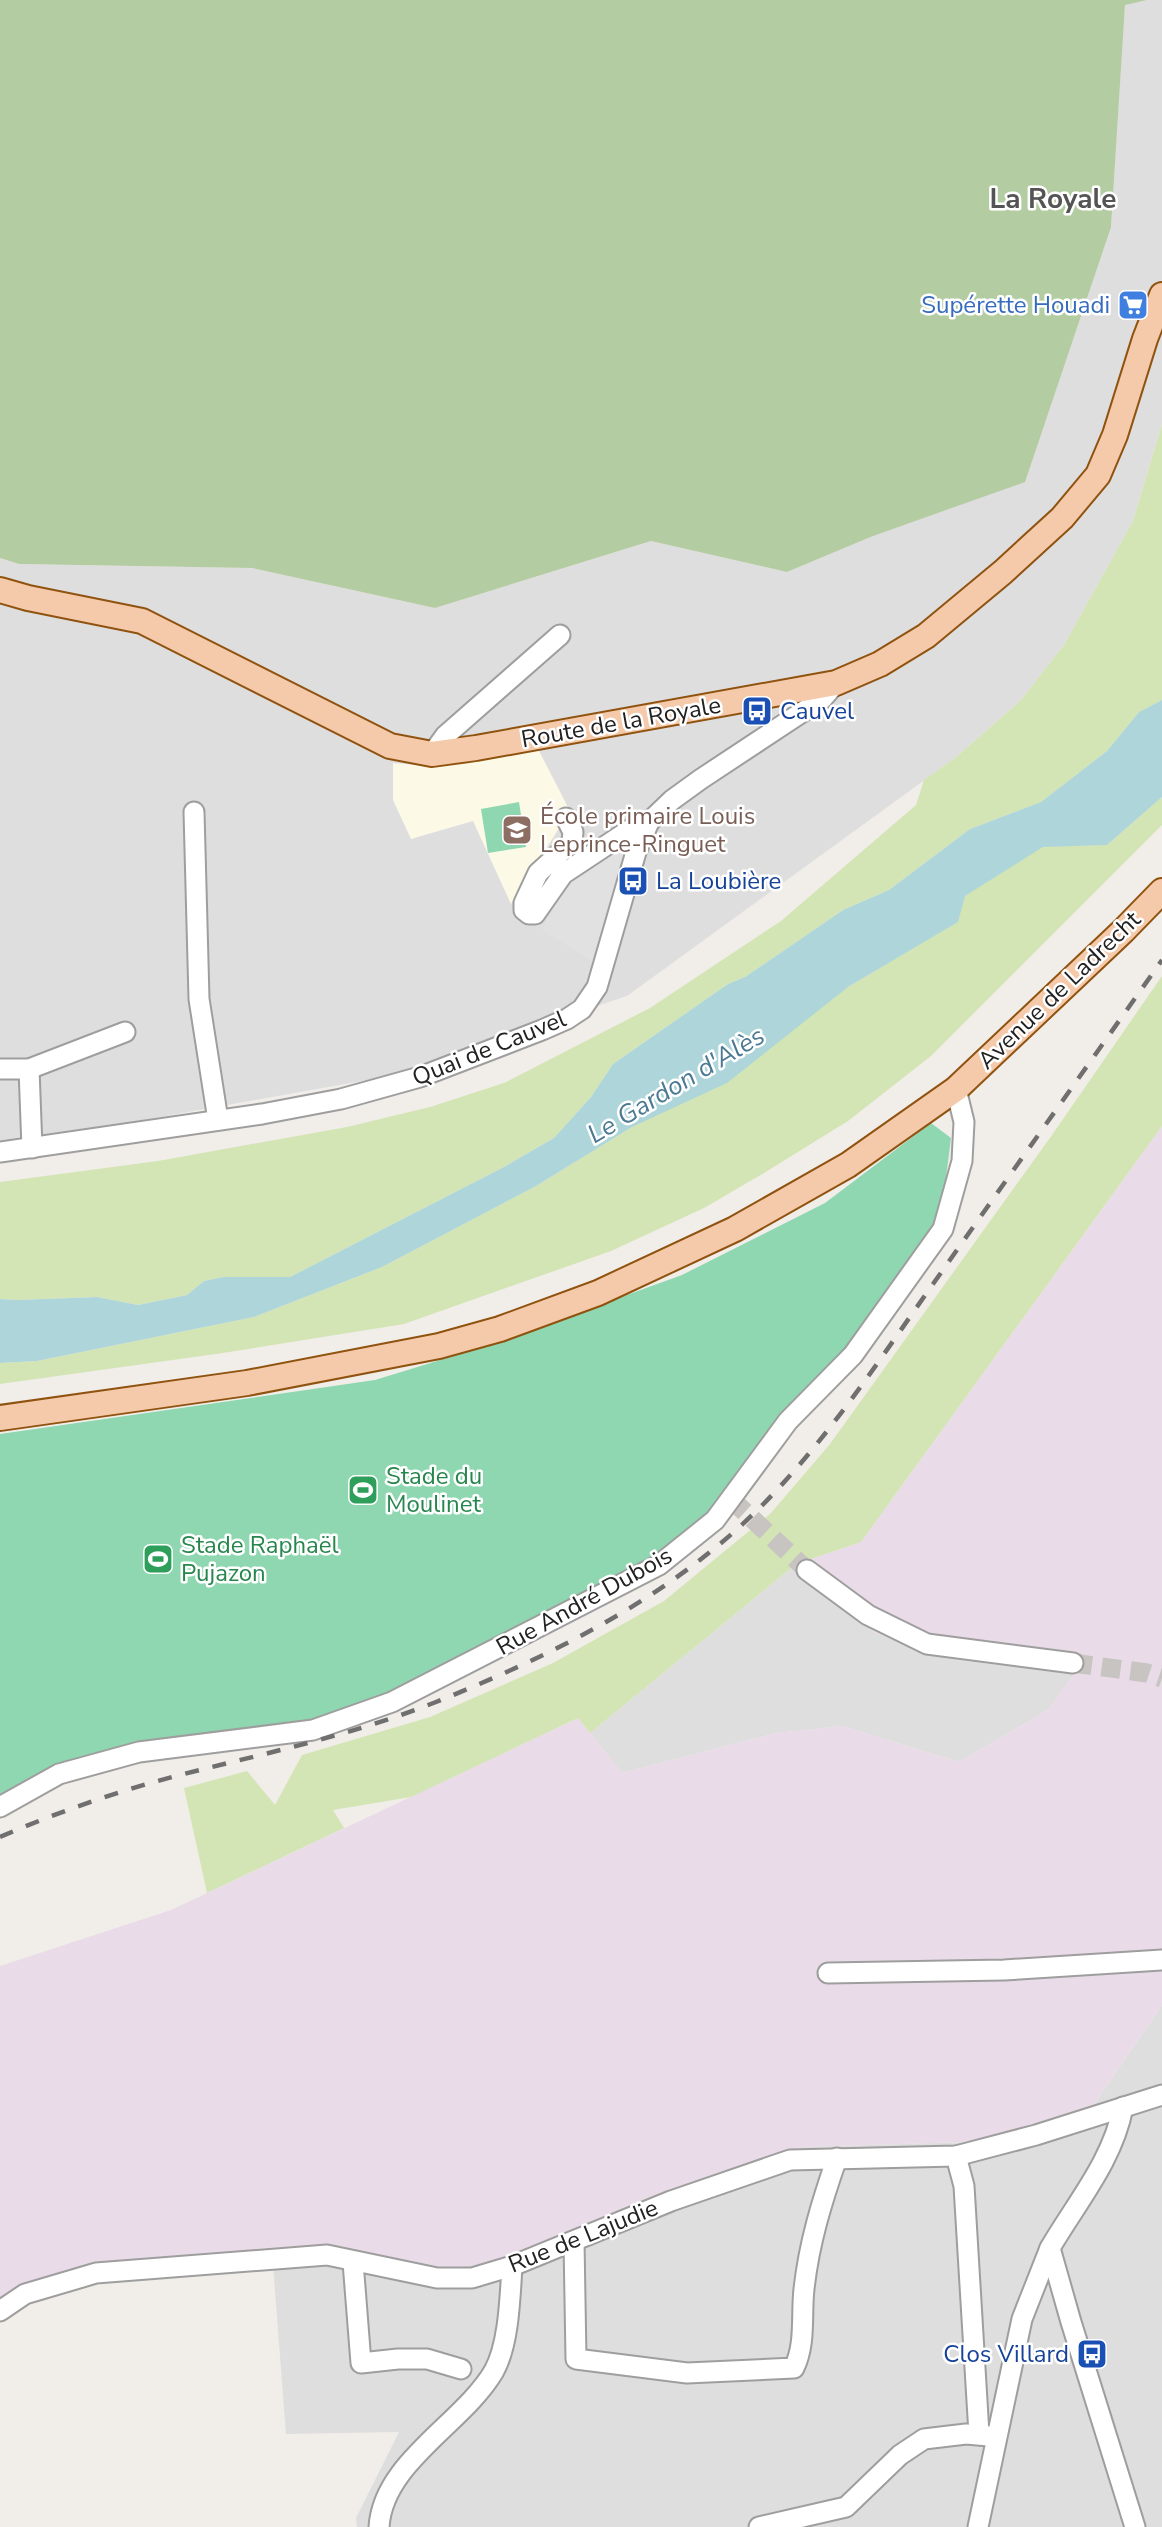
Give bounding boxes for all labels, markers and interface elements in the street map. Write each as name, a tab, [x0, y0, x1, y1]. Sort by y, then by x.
district label: La Royale	[989, 180, 1117, 218]
supermarket icon: Supérette Houadi	[1116, 288, 1150, 322]
place label: Supérette Houadi	[921, 289, 1110, 321]
street label: Route de la Royale	[519, 689, 723, 755]
bus stop icon: Cauvel	[740, 694, 774, 728]
place label: Cauvel	[780, 695, 854, 727]
place label: École primaire Louis Leprince-Ringuet	[540, 800, 755, 860]
school or university icon: École primaire Louis Leprince-Ringuet	[500, 813, 534, 847]
bus stop icon: La Loubière	[616, 864, 650, 898]
place label: La Loubière	[656, 865, 781, 897]
street label: Avenue de Ladrecht	[971, 903, 1148, 1076]
street label: Quai de Cauvel	[407, 1003, 571, 1093]
water label: Le Gardon d'Alès	[581, 1018, 771, 1152]
place label: Stade du Moulinet	[386, 1460, 482, 1520]
sports icon: Stade du Moulinet	[346, 1473, 380, 1507]
place label: Stade Raphaël Pujazon	[181, 1529, 339, 1589]
street label: Rue André Dubois	[490, 1539, 678, 1663]
sports icon: Stade Raphaël Pujazon	[141, 1542, 175, 1576]
street label: Rue de Lajudie	[503, 2191, 663, 2281]
bus stop icon: Clos Villard	[1075, 2337, 1109, 2371]
place label: Clos Villard	[943, 2338, 1069, 2370]

